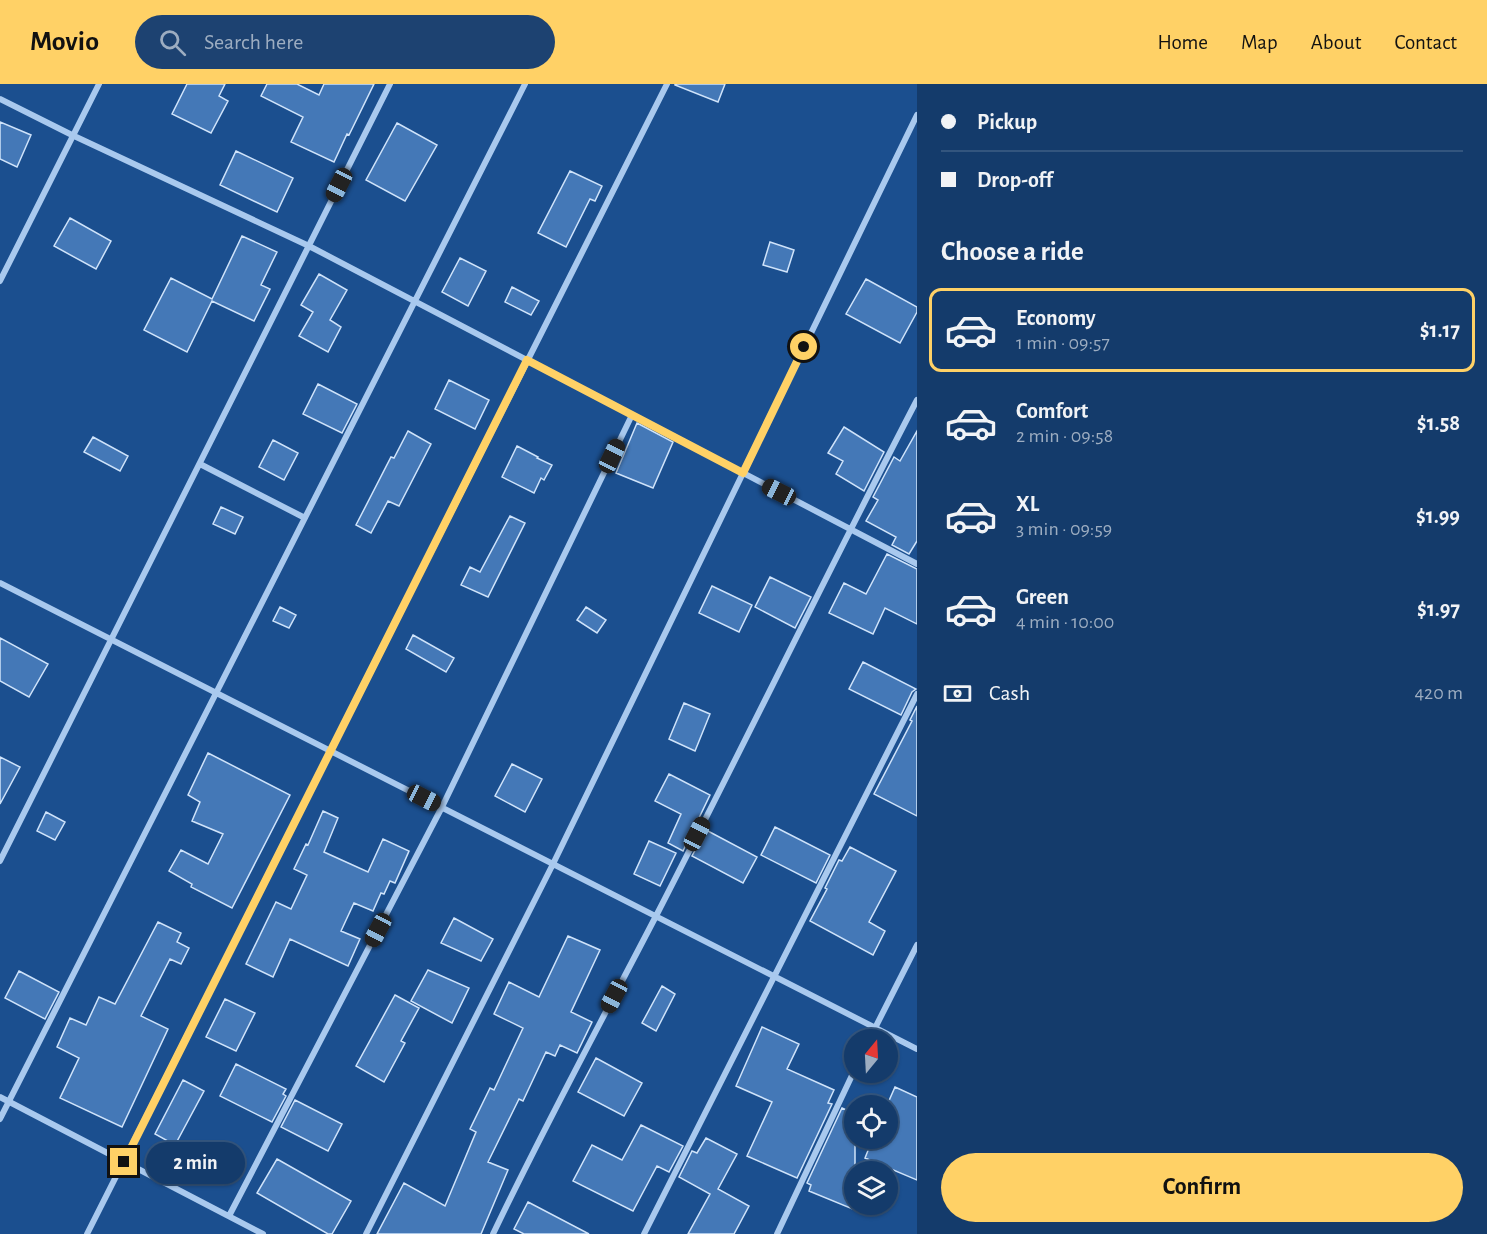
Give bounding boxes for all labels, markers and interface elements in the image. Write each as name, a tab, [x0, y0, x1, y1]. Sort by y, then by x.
search box	[135, 15, 555, 69]
icon: search	[156, 26, 189, 59]
text: Movio	[30, 28, 99, 56]
text: Search here	[204, 31, 303, 53]
text: Home	[1157, 32, 1208, 53]
text: Map	[1241, 32, 1278, 53]
text: About	[1311, 32, 1361, 53]
text: Contact	[1394, 32, 1457, 53]
text: Pickup	[977, 111, 1037, 133]
car	[323, 165, 355, 205]
text: Drop-off	[977, 169, 1053, 191]
text: Choose a ride	[941, 238, 1084, 265]
icon: car	[944, 303, 998, 357]
text: Economy	[1016, 307, 1096, 329]
text: $1.17	[1420, 319, 1460, 341]
route start	[790, 333, 817, 360]
text: 1 min · 09:57	[1016, 333, 1110, 353]
icon: car	[944, 396, 998, 450]
text: Comfort	[1016, 400, 1088, 422]
text: $1.58	[1417, 412, 1460, 434]
text: 2 min · 09:58	[1016, 426, 1113, 446]
car	[596, 436, 628, 476]
car	[759, 476, 799, 508]
icon: car	[944, 489, 998, 543]
text: XL	[1016, 493, 1039, 515]
text: $1.99	[1416, 505, 1460, 527]
text: 3 min · 09:59	[1016, 519, 1112, 539]
icon: car	[944, 582, 998, 636]
text: Green	[1016, 586, 1069, 608]
text: $1.97	[1417, 598, 1460, 620]
text: 4 min · 10:00	[1016, 612, 1114, 632]
icon: cash	[941, 677, 974, 710]
text: Cash	[989, 682, 1030, 704]
text: 420 m	[1414, 683, 1463, 703]
car	[404, 782, 444, 814]
car	[681, 814, 713, 854]
car	[362, 910, 394, 950]
car	[598, 976, 630, 1016]
north arrow	[844, 1029, 898, 1083]
map controls	[844, 1029, 898, 1215]
button: locate	[844, 1095, 898, 1149]
callout: 2 min	[145, 1141, 244, 1183]
route end	[110, 1148, 137, 1175]
text: 2 min	[173, 1153, 218, 1173]
button: Confirm	[941, 1153, 1463, 1222]
button: layers	[844, 1161, 898, 1215]

